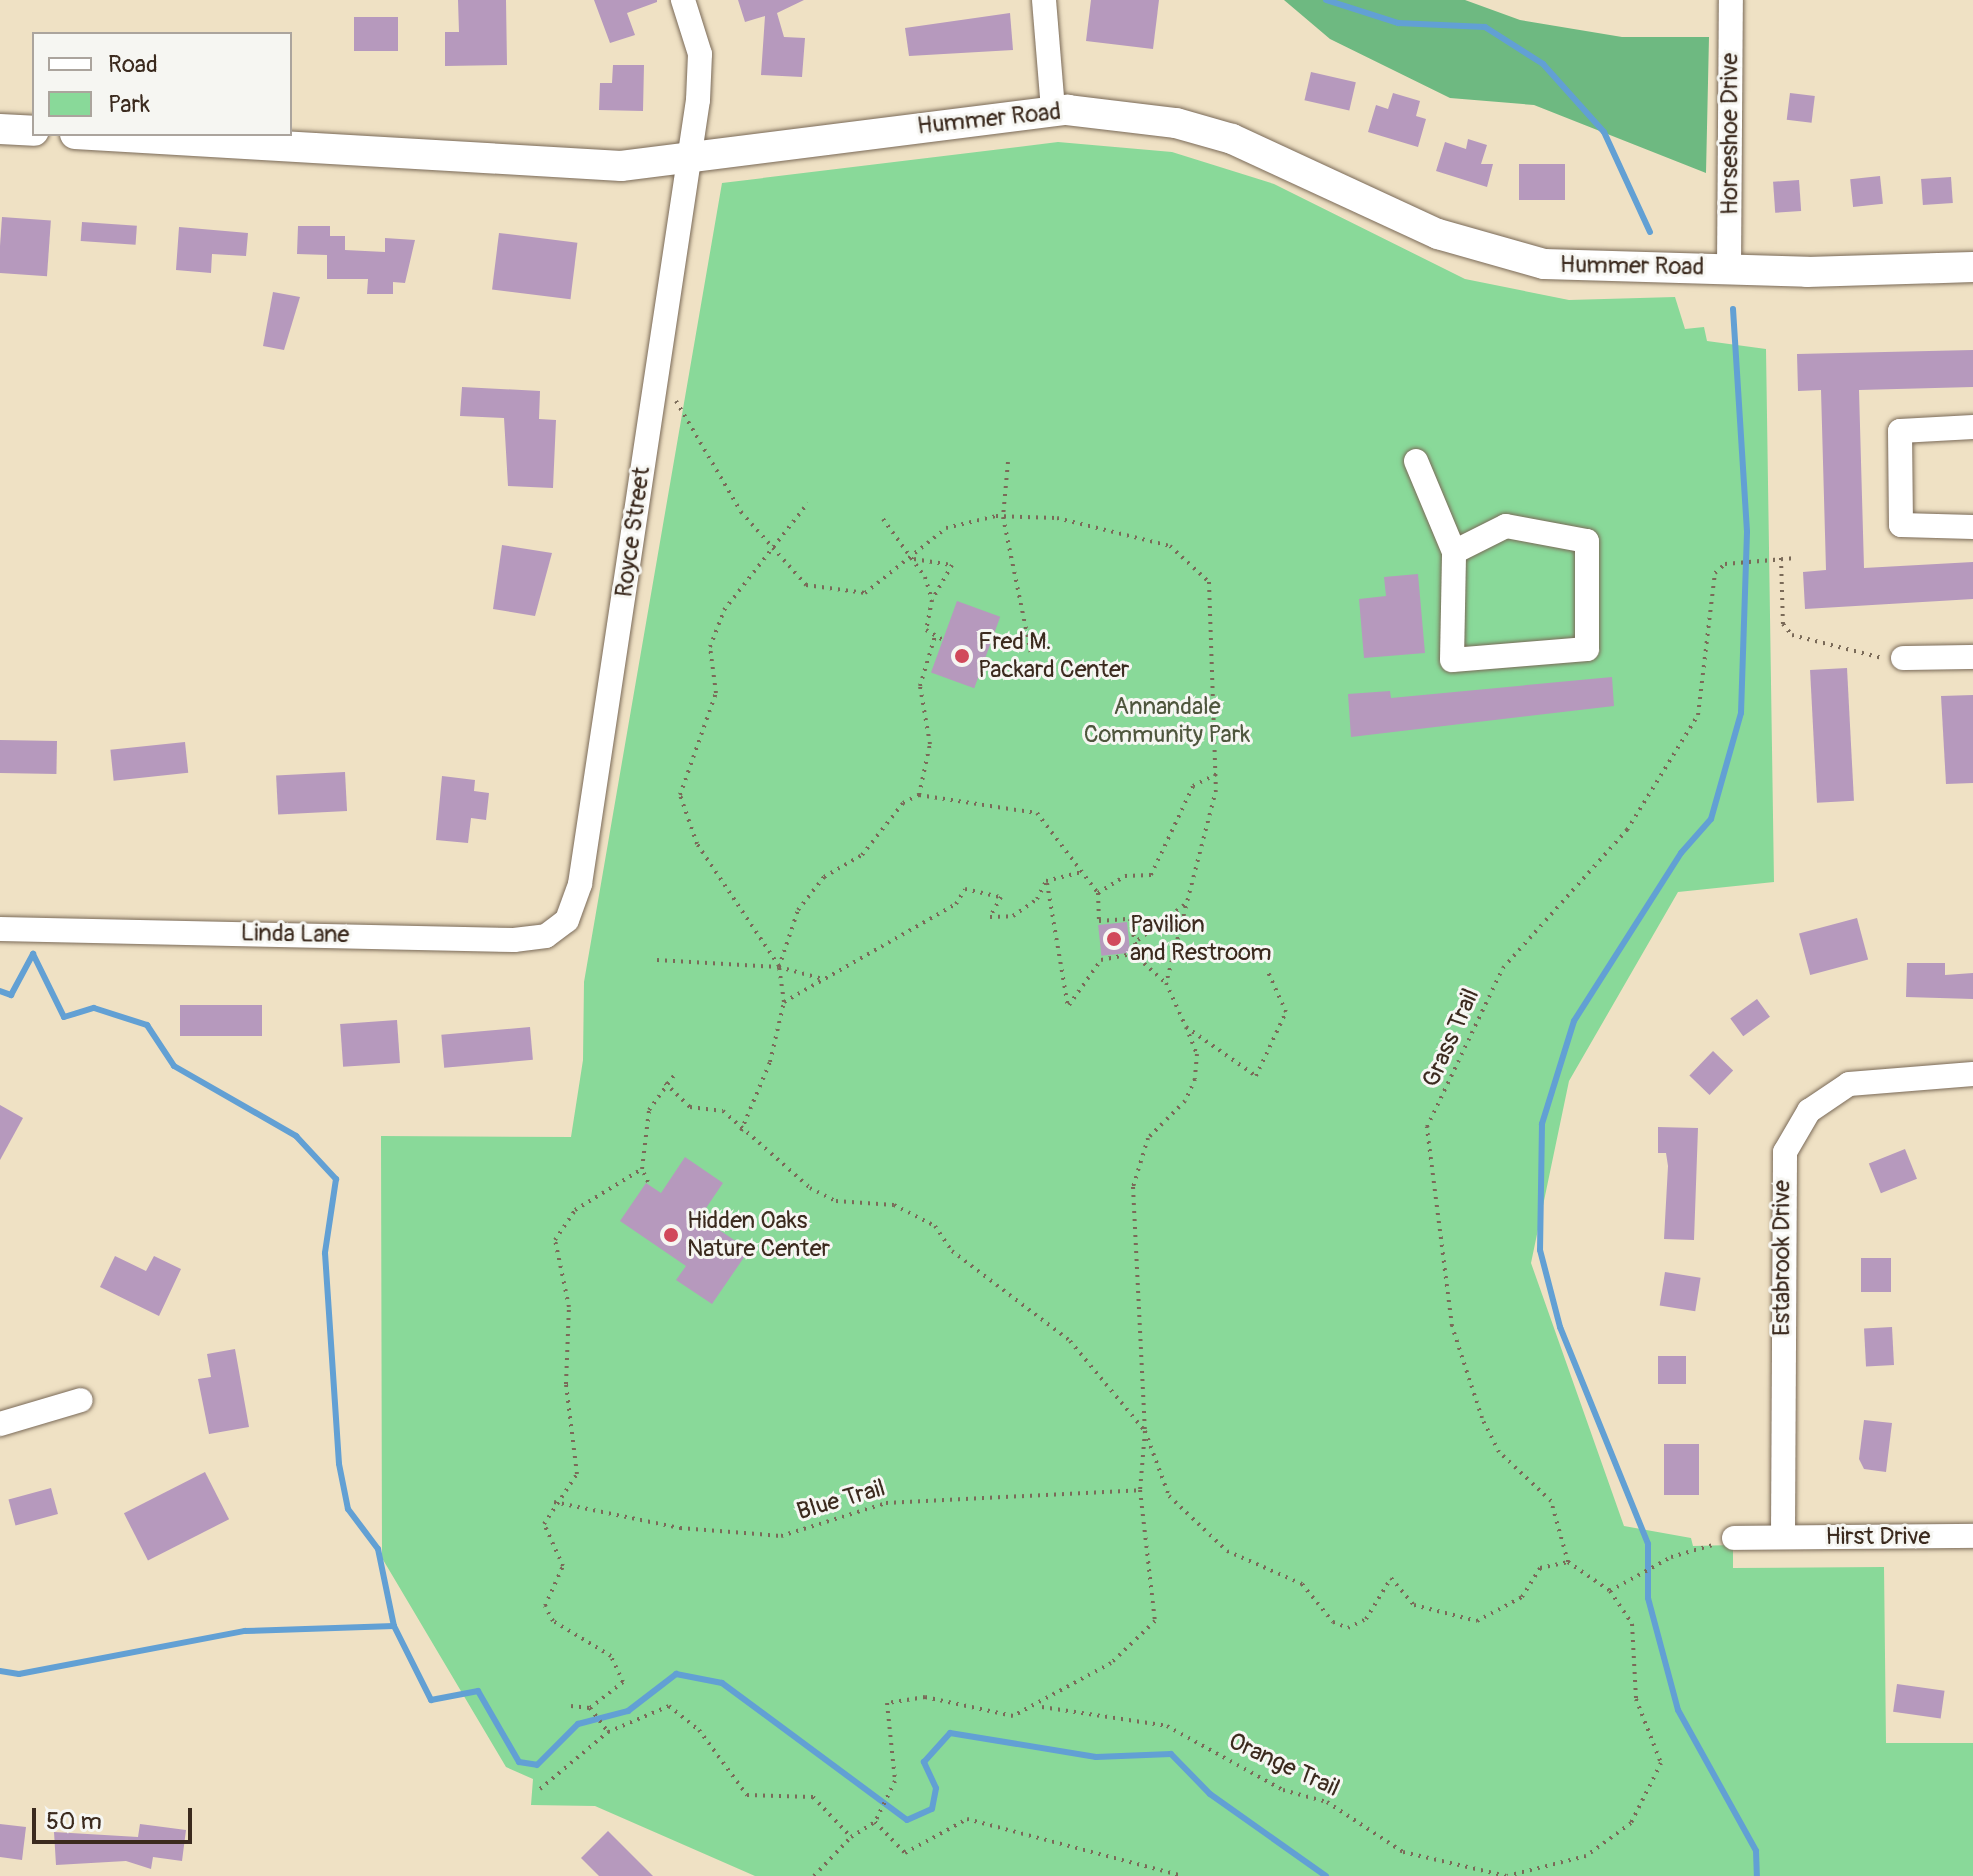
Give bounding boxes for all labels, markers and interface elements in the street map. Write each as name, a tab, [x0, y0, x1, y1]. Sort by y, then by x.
legend	[32, 32, 292, 136]
text: Road	[108, 50, 158, 79]
street label: Horseshoe Drive	[1716, 53, 1744, 215]
text: Park	[108, 90, 150, 119]
street label: Hummer Road	[916, 97, 1062, 141]
street label: Hummer Road	[1560, 250, 1704, 282]
street label: Royce Street	[610, 465, 656, 599]
place label: Fred M. Packard Center	[978, 628, 1129, 684]
marker: Fred M. Packard Center	[953, 647, 971, 665]
park label: Annandale Community Park	[1084, 693, 1250, 749]
place label: Pavilion and Restroom	[1130, 911, 1272, 967]
street label: Linda Lane	[240, 919, 350, 949]
marker: Pavilion and Restroom	[1105, 930, 1123, 948]
street label: Grass Trail	[1417, 984, 1485, 1092]
street label: Estabrook Drive	[1768, 1180, 1796, 1336]
place label: Hidden Oaks Nature Center	[687, 1207, 830, 1263]
marker: Hidden Oaks Nature Center	[662, 1226, 680, 1244]
street label: Blue Trail	[793, 1474, 889, 1526]
street label: Hirst Drive	[1826, 1523, 1930, 1551]
street label: Orange Trail	[1224, 1727, 1344, 1803]
scale bar	[36, 1792, 196, 1842]
text: 50 m	[46, 1807, 102, 1836]

